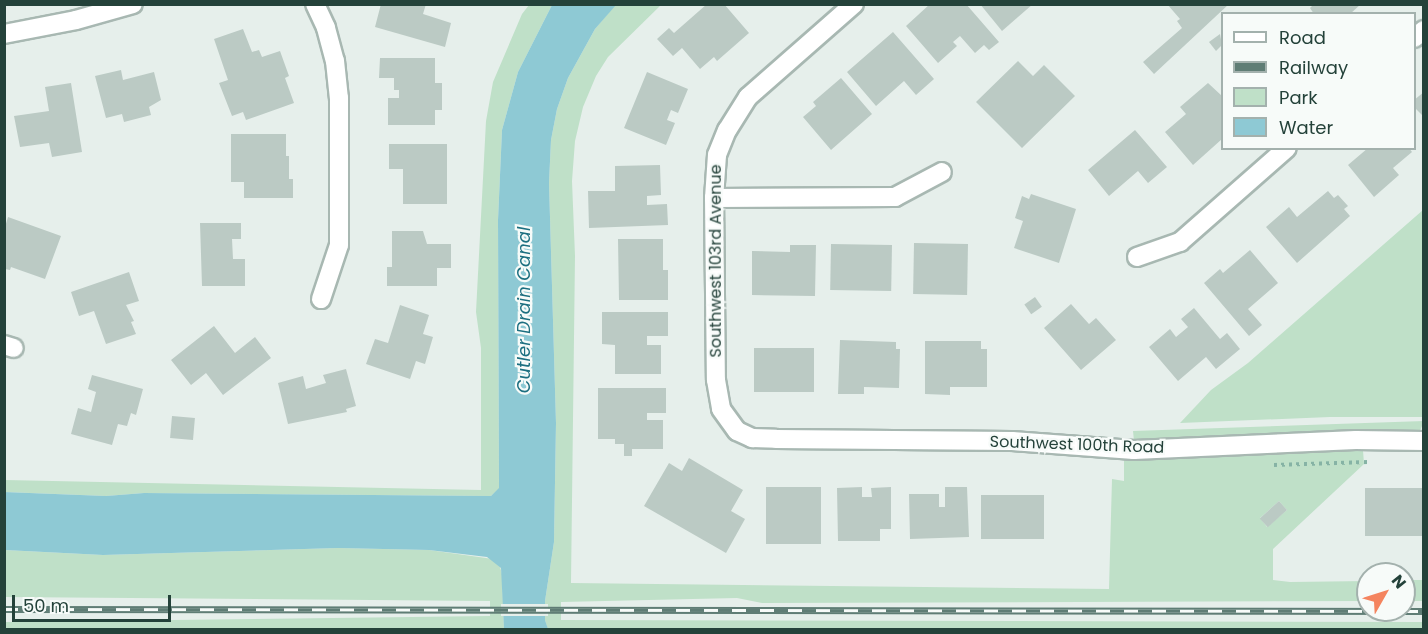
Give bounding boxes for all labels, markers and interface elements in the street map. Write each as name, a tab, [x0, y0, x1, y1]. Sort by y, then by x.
legend	[1221, 12, 1416, 150]
text: Road	[1279, 25, 1326, 50]
text: Railway	[1279, 55, 1348, 80]
text: Park	[1279, 85, 1318, 110]
text: Water	[1279, 115, 1333, 140]
street label: Southwest 103rd Avenue	[706, 164, 726, 358]
water label: Cutler Drain Canal	[513, 227, 535, 393]
street label: Southwest 100th Road	[989, 432, 1165, 458]
north arrow	[1356, 562, 1416, 622]
text: N	[1386, 570, 1412, 594]
scale bar	[15, 583, 174, 621]
text: 50 m	[23, 593, 69, 618]

